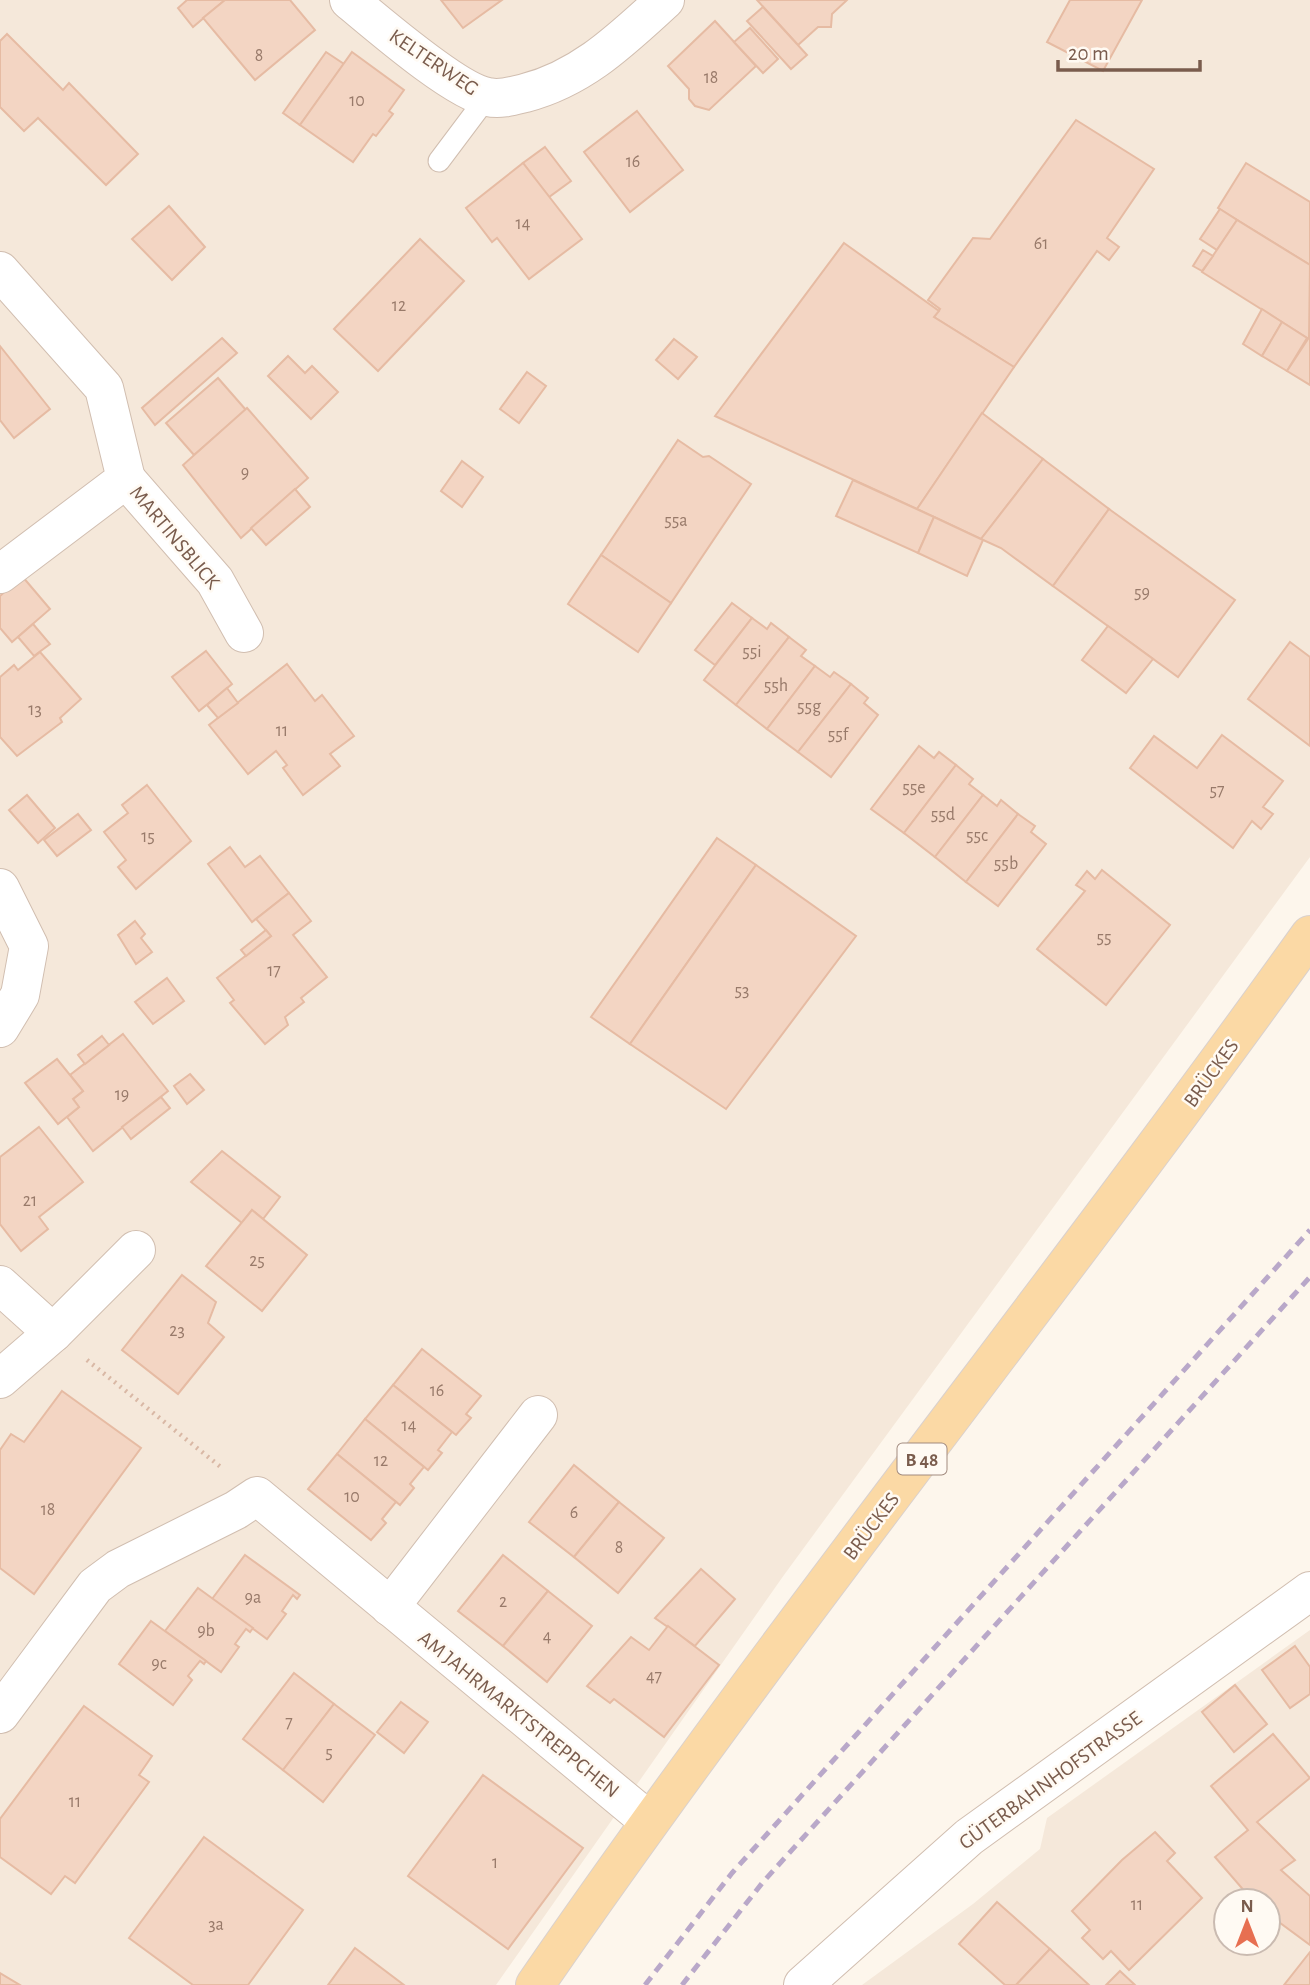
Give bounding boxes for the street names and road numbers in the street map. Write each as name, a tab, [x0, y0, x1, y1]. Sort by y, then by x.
street label: KELTERWEG	[386, 25, 482, 100]
street label: MARTINSBLICK	[126, 482, 224, 593]
street label: BRÜCKES	[1179, 1035, 1243, 1111]
road number: B 48	[898, 1443, 946, 1474]
street label: BRÜCKES	[839, 1488, 903, 1564]
street label: AM JAHRMARKTSTREPPCHEN	[414, 1627, 623, 1802]
street label: GÜTERBAHNHOFSTRASSE	[955, 1706, 1145, 1854]

